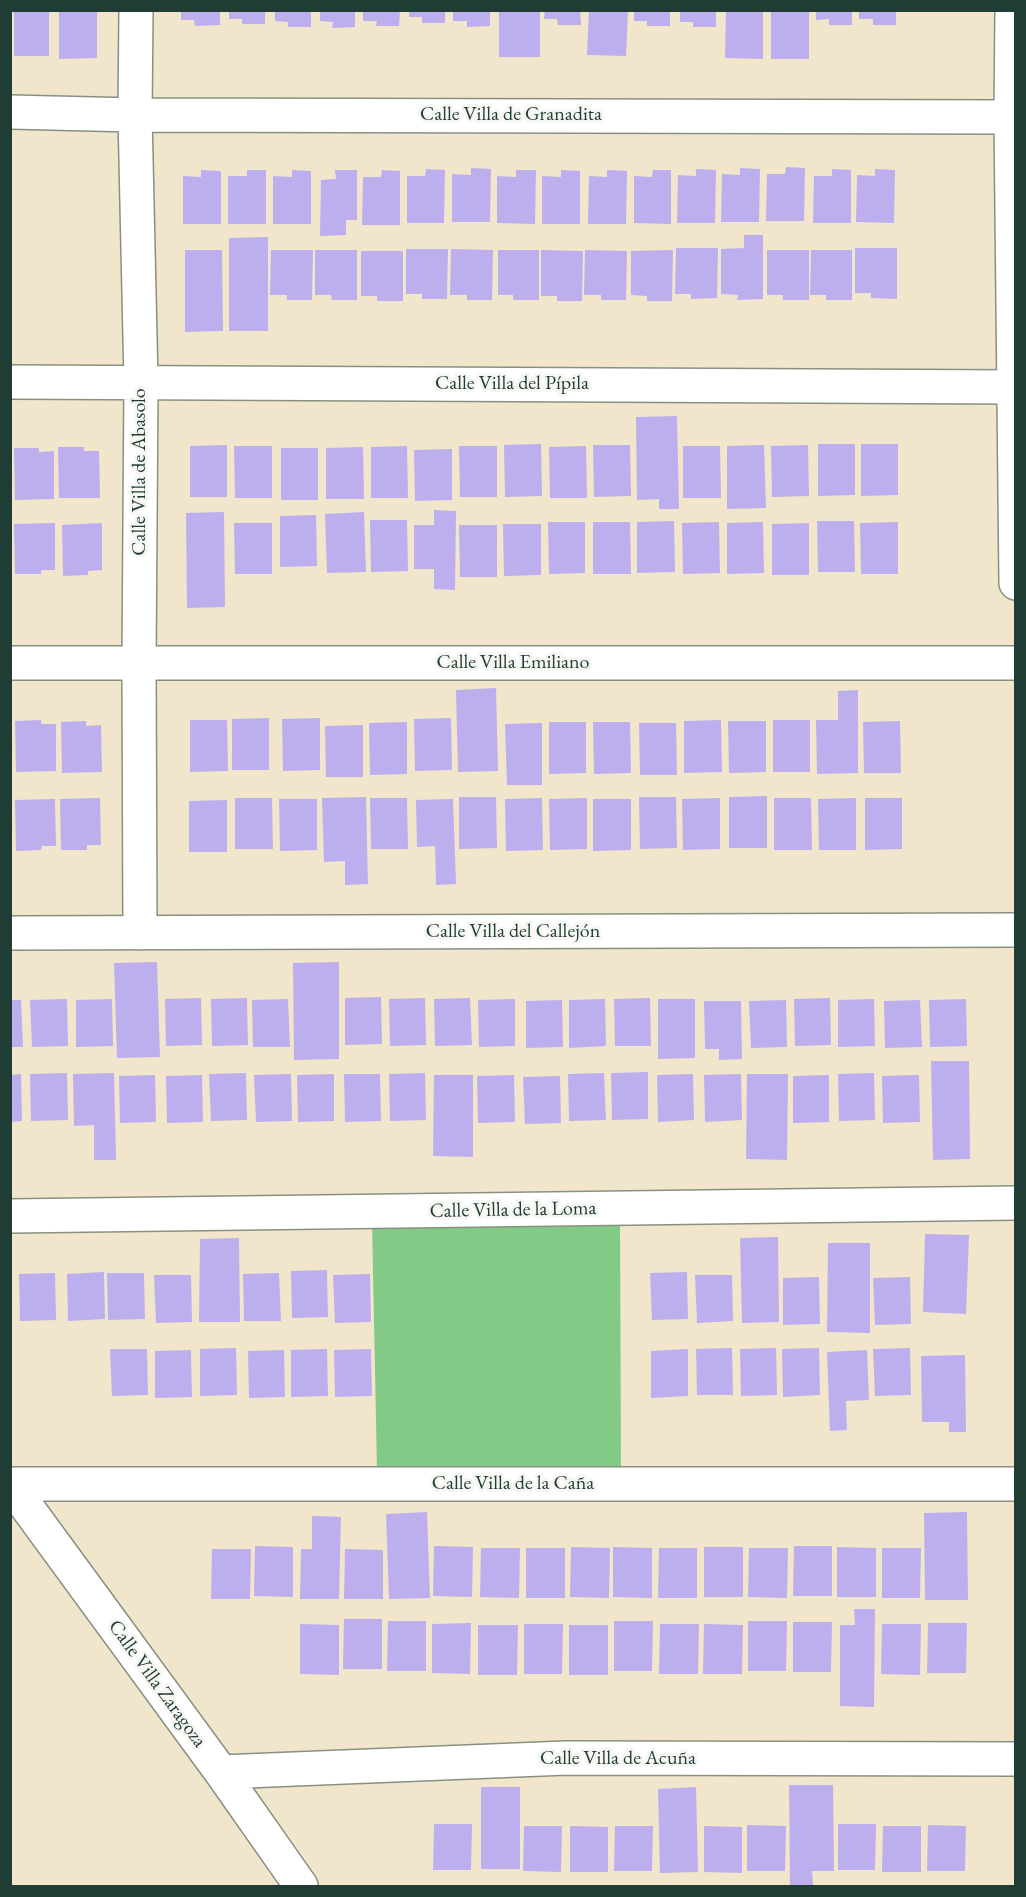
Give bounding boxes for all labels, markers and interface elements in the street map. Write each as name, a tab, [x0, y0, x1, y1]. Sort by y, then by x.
street label: Calle Villa de Granadita	[420, 103, 602, 127]
street label: Calle Villa del Pípila	[435, 372, 589, 396]
street label: Calle Villa de Abasolo	[128, 388, 152, 556]
street label: Calle Villa Emiliano	[437, 651, 589, 675]
street label: Calle Villa del Callejón	[426, 920, 600, 944]
street label: Calle Villa de la Loma	[429, 1197, 597, 1223]
street label: Calle Villa de la Caña	[432, 1472, 594, 1496]
street label: Calle Villa Zaragoza	[103, 1616, 211, 1752]
street label: Calle Villa de Acuña	[540, 1747, 696, 1771]

